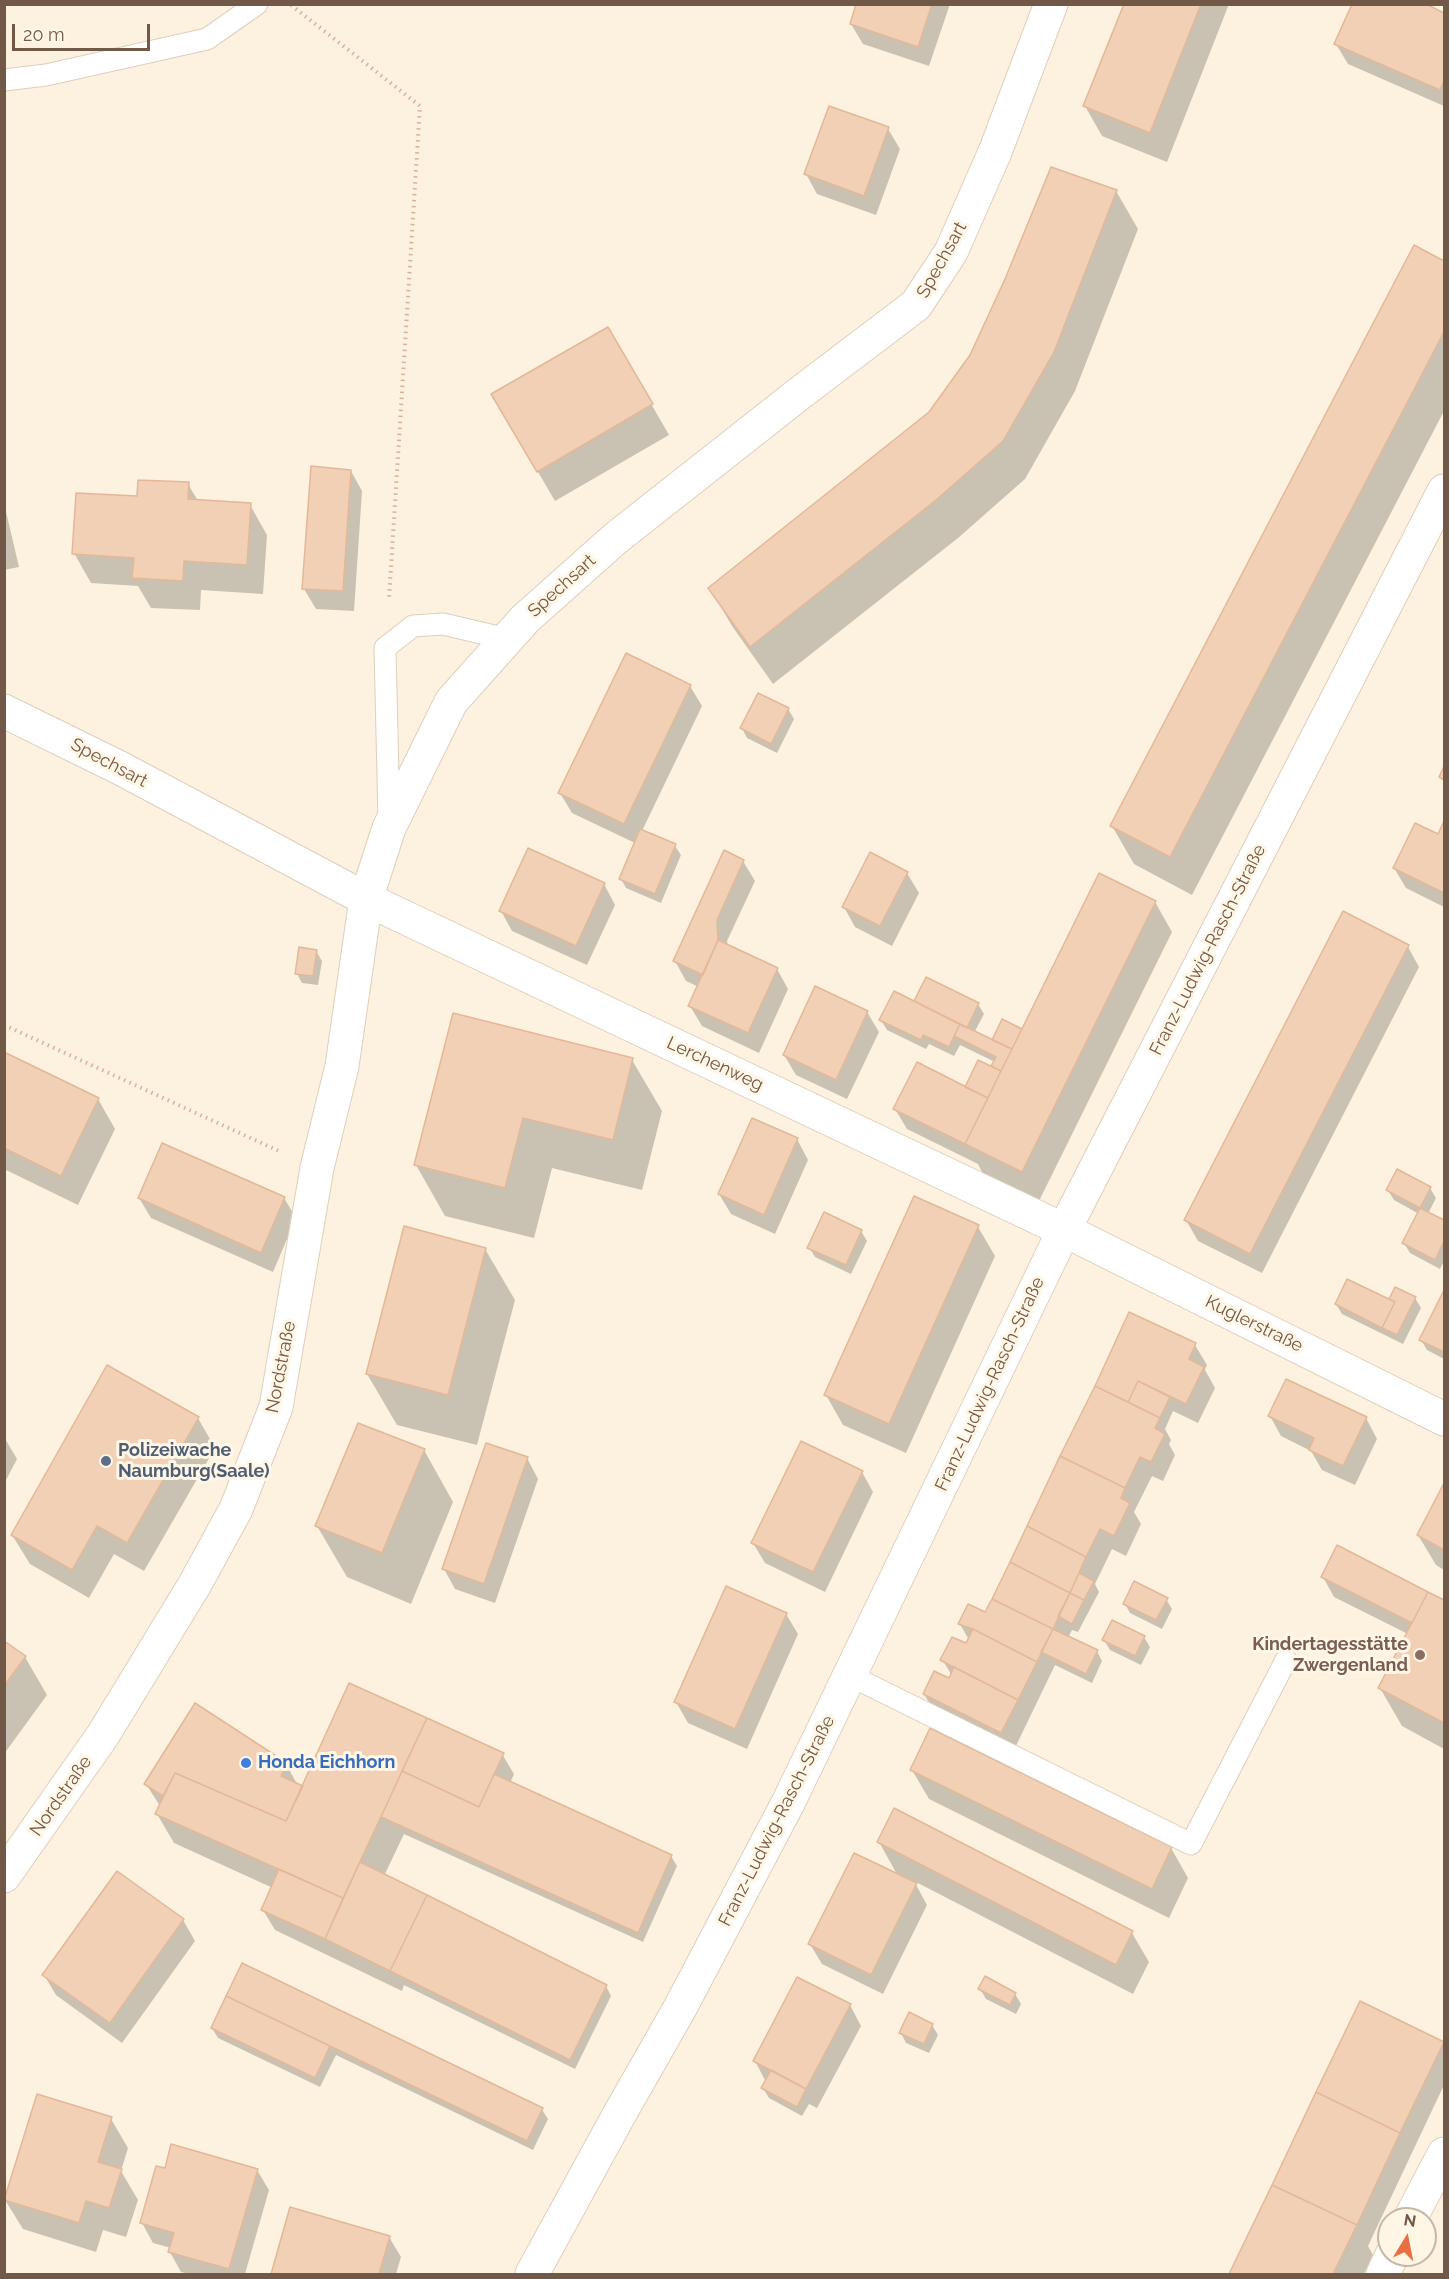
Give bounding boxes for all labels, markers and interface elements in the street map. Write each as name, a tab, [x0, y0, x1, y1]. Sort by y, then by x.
scale bar	[15, 12, 153, 50]
text: 20 m	[23, 24, 65, 45]
street label: Spechsart	[912, 218, 972, 302]
street label: Spechsart	[524, 550, 600, 622]
street label: Spechsart	[67, 734, 151, 792]
street label: Franz-Ludwig-Rasch-Straße	[1145, 841, 1271, 1059]
street label: Lerchenweg	[663, 1032, 767, 1096]
street label: Franz-Ludwig-Rasch-Straße	[931, 1274, 1049, 1494]
street label: Kuglerstraße	[1202, 1291, 1306, 1357]
street label: Nordstraße	[262, 1319, 300, 1415]
place label: Polizeiwache Naumburg(Saale)	[118, 1440, 270, 1482]
marker: Polizeiwache Naumburg(Saale)	[99, 1454, 113, 1468]
place label: Kindertagesstätte Zwergenland	[1252, 1634, 1408, 1676]
marker: Kindertagesstätte Zwergenland	[1413, 1648, 1427, 1662]
street label: Franz-Ludwig-Rasch-Straße	[714, 1712, 840, 1930]
street label: Nordstraße	[25, 1752, 97, 1840]
place label: Honda Eichhorn	[258, 1752, 395, 1774]
marker: Honda Eichhorn	[239, 1756, 253, 1770]
north arrow	[1377, 2207, 1437, 2267]
text: N	[1402, 2210, 1418, 2231]

